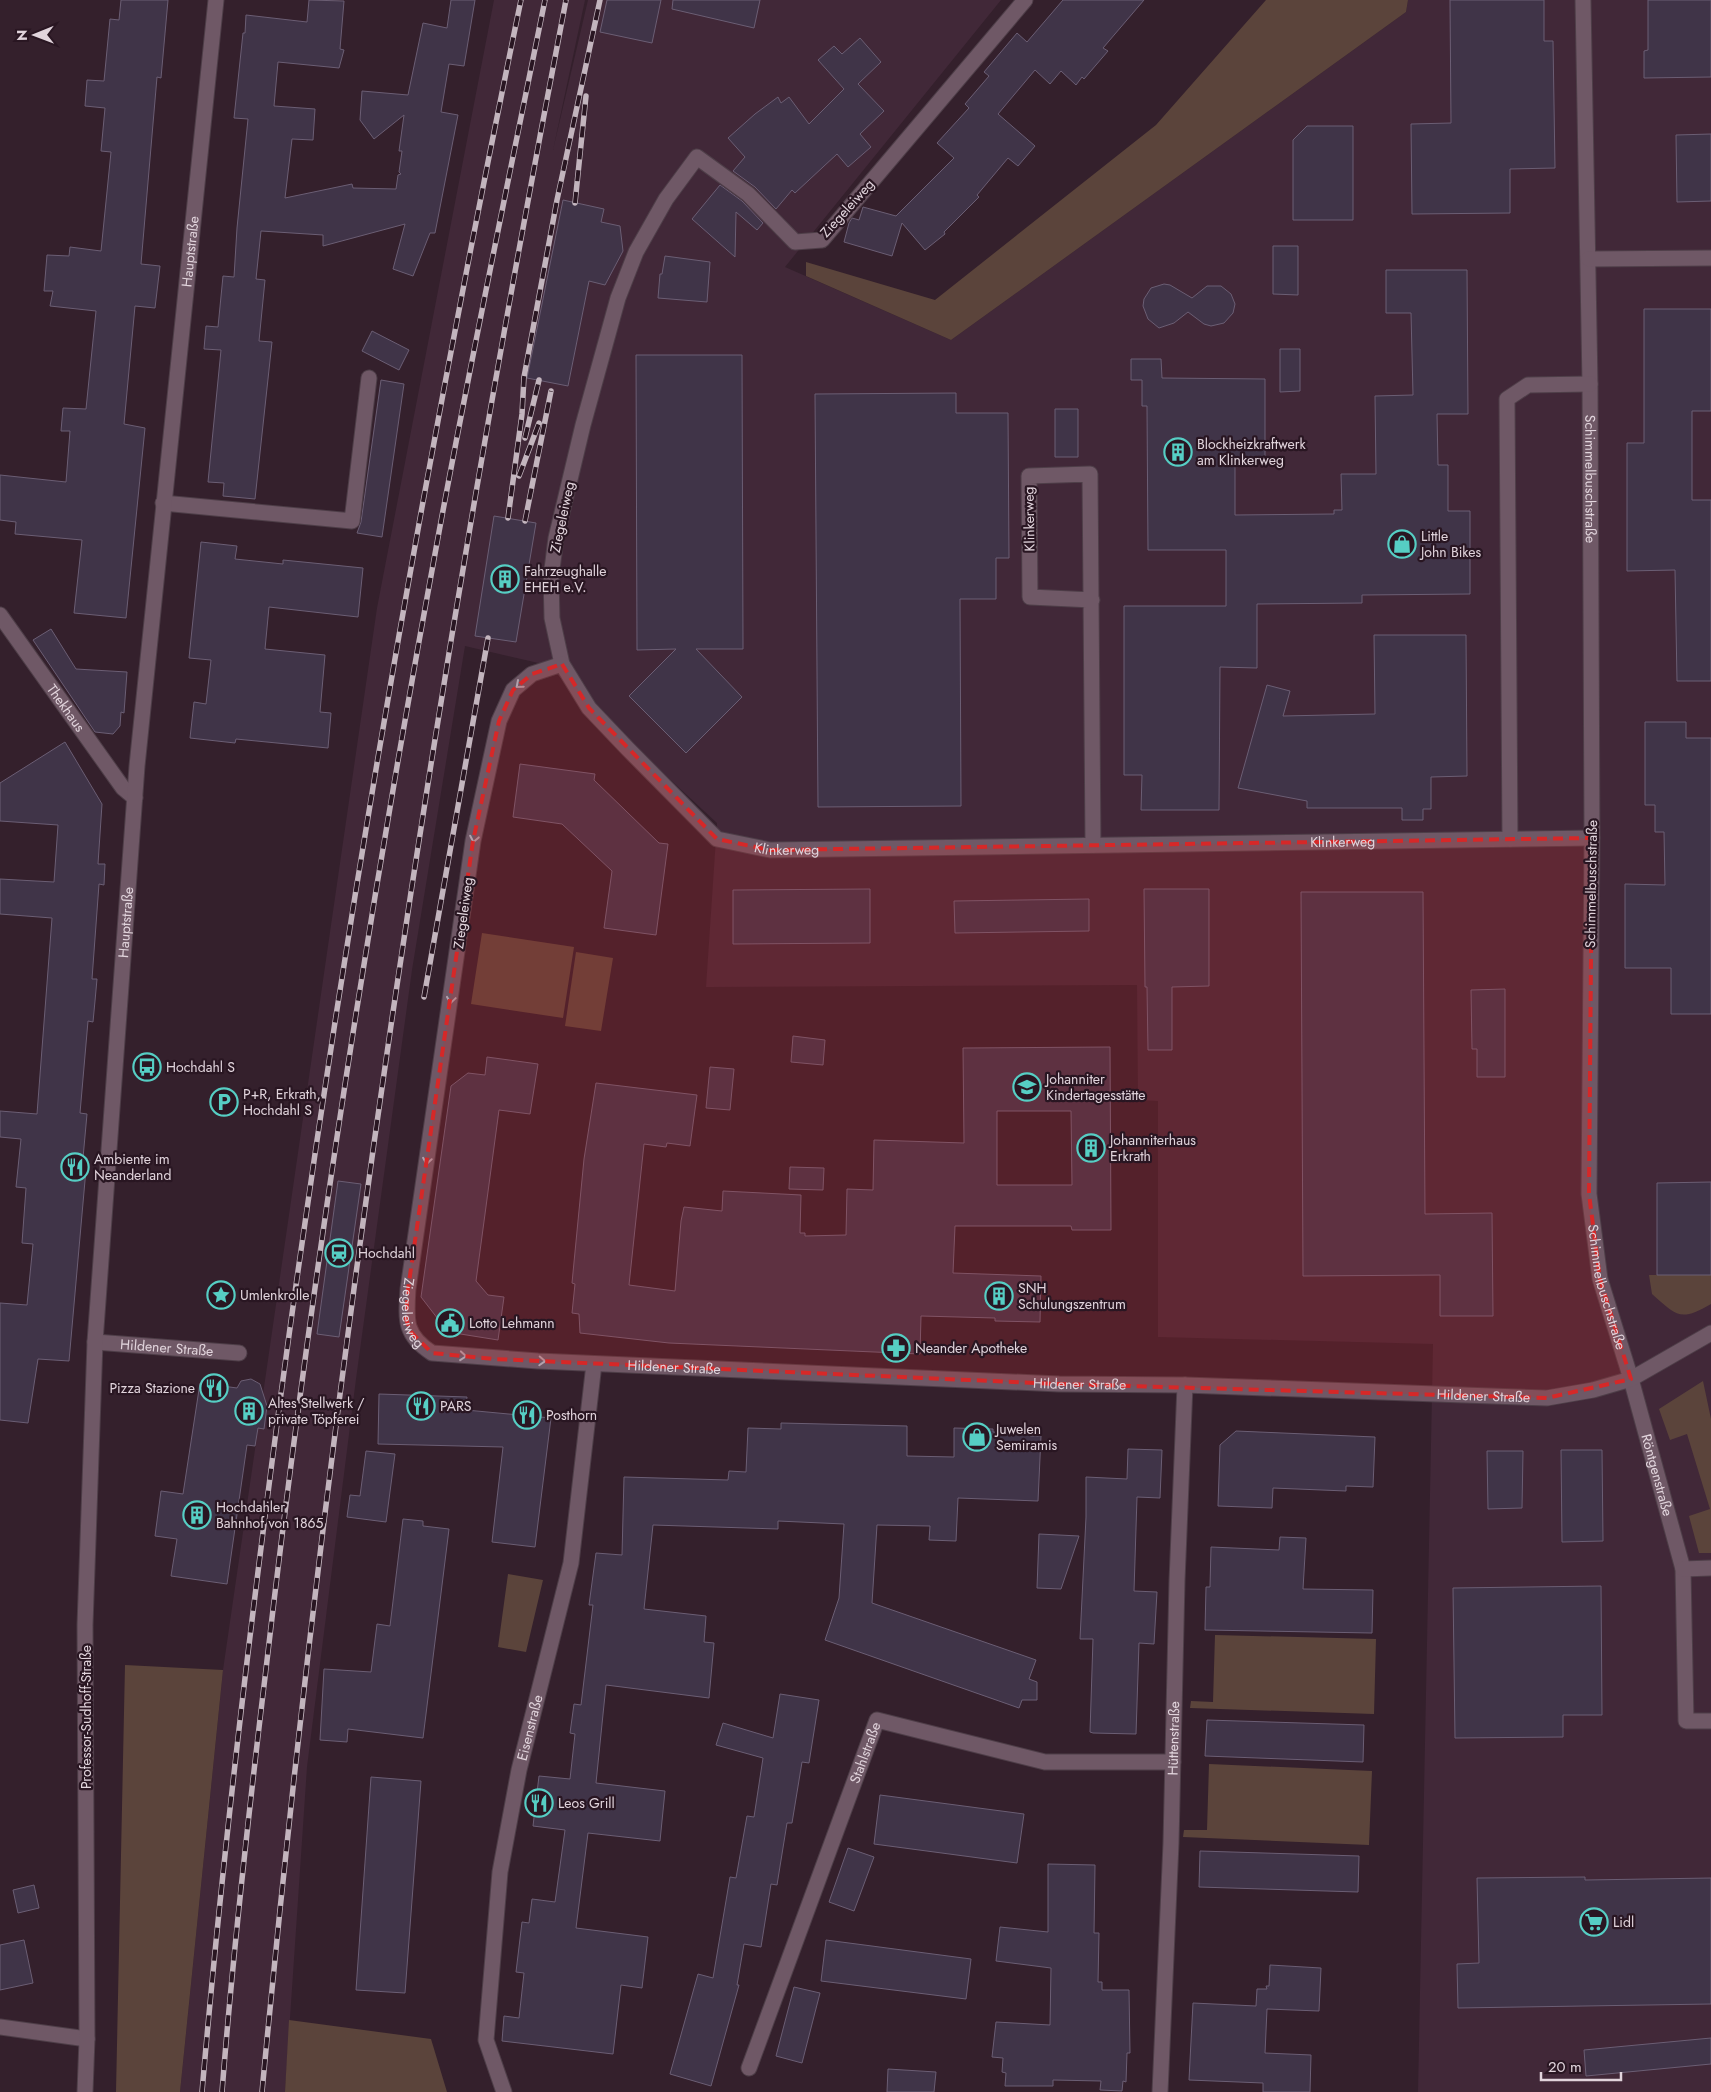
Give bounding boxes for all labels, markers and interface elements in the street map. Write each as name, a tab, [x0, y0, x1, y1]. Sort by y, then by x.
north arrow	[10, 10, 60, 60]
text: N	[12, 29, 32, 41]
street label: Ziegeleiweg	[815, 174, 879, 242]
street label: Hauptstraße	[176, 215, 204, 288]
street label: Schimmelbuschstraße	[1580, 415, 1601, 543]
place label: Blockheizkraftwerk am Klinkerweg	[1197, 434, 1307, 470]
building icon: Blockheizkraftwerk am Klinkerweg	[1163, 437, 1193, 467]
street label: Ziegeleiweg	[545, 480, 579, 554]
street label: Klinkerweg	[1018, 486, 1040, 552]
place label: Little John Bikes	[1419, 526, 1482, 562]
shop icon: Little John Bikes	[1387, 529, 1417, 559]
place label: Fahrzeughalle EHEH e.V.	[524, 561, 606, 597]
building icon: Fahrzeughalle EHEH e.V.	[490, 564, 520, 594]
one-way arrow	[516, 679, 525, 688]
street label: Thekhaus	[42, 680, 90, 736]
street label: Schimmelbuschstraße	[1580, 820, 1602, 948]
street label: Klinkerweg	[1310, 831, 1375, 852]
one-way arrow	[469, 835, 480, 843]
street label: Klinkerweg	[752, 837, 819, 860]
street label: Ziegeleiweg	[448, 876, 478, 950]
street label: Hauptstraße	[113, 886, 138, 959]
one-way arrow	[446, 996, 457, 1004]
bus stop icon: Hochdahl S	[132, 1052, 162, 1082]
place label: Hochdahl S	[166, 1057, 235, 1077]
place label: Johanniter Kindertagesstätte	[1044, 1069, 1146, 1105]
school or university icon: Johanniter Kindertagesstätte	[1012, 1072, 1042, 1102]
place label: P+R, Erkrath, Hochdahl S	[243, 1084, 321, 1120]
parking icon: P+R, Erkrath, Hochdahl S	[209, 1087, 239, 1117]
place label: Johanniterhaus Erkrath	[1108, 1130, 1196, 1166]
building icon: Johanniterhaus Erkrath	[1076, 1133, 1106, 1163]
place label: Ambiente im Neanderland	[94, 1149, 171, 1185]
restaurant icon: Ambiente im Neanderland	[60, 1152, 90, 1182]
one-way arrow	[422, 1157, 433, 1165]
street label: Schimmelbuschstraße	[1583, 1223, 1631, 1352]
station icon: Hochdahl	[324, 1238, 354, 1268]
place label: Hochdahl	[358, 1243, 415, 1263]
street label: Ziegeleiweg	[397, 1277, 429, 1353]
place label: SNH Schulungszentrum	[1018, 1278, 1126, 1314]
place icon: Umlenkrolle	[206, 1280, 236, 1310]
building icon: SNH Schulungszentrum	[984, 1281, 1014, 1311]
place label: Umlenkrolle	[240, 1285, 310, 1305]
public building icon: Lotto Lehmann	[435, 1308, 465, 1338]
place label: Lotto Lehmann	[469, 1313, 555, 1333]
pharmacy icon: Neander Apotheke	[881, 1333, 911, 1363]
street label: Hildener Straße	[119, 1334, 214, 1361]
place label: Neander Apotheke	[915, 1338, 1027, 1358]
one-way arrow	[459, 1350, 467, 1361]
street label: Hildener Straße	[627, 1355, 721, 1379]
one-way arrow	[539, 1356, 547, 1366]
restaurant icon: Pizza Stazione	[199, 1373, 229, 1403]
street label: Hildener Straße	[1033, 1373, 1126, 1395]
place label: Pizza Stazione	[109, 1378, 195, 1398]
street label: Hildener Straße	[1436, 1384, 1531, 1407]
restaurant icon: PARS	[406, 1391, 436, 1421]
place label: Altes Stellwerk / private Töpferei	[268, 1393, 364, 1429]
building icon: Altes Stellwerk / private Töpferei	[234, 1396, 264, 1426]
place label: PARS	[440, 1396, 472, 1416]
restaurant icon: Posthorn	[512, 1400, 542, 1430]
place label: Posthorn	[546, 1405, 597, 1425]
place label: Juwelen Semiramis	[994, 1419, 1058, 1455]
shop icon: Juwelen Semiramis	[962, 1422, 992, 1452]
street label: Röntgenstraße	[1636, 1432, 1678, 1518]
place label: Hochdahler Bahnhof von 1865	[216, 1497, 324, 1533]
building icon: Hochdahler Bahnhof von 1865	[182, 1500, 212, 1530]
street label: Professor-Sudhoff-Straße	[76, 1645, 96, 1789]
street label: Eisenstraße	[512, 1693, 548, 1763]
street label: Hüttenstraße	[1163, 1701, 1184, 1776]
street label: Stahlstraße	[845, 1719, 885, 1786]
restaurant icon: Leos Grill	[524, 1788, 554, 1818]
place label: Leos Grill	[558, 1793, 615, 1813]
supermarket icon: Lidl	[1579, 1907, 1609, 1937]
place label: Lidl	[1613, 1912, 1634, 1932]
scale bar	[1541, 2050, 1621, 2082]
text: 20 m	[1548, 2056, 1582, 2078]

